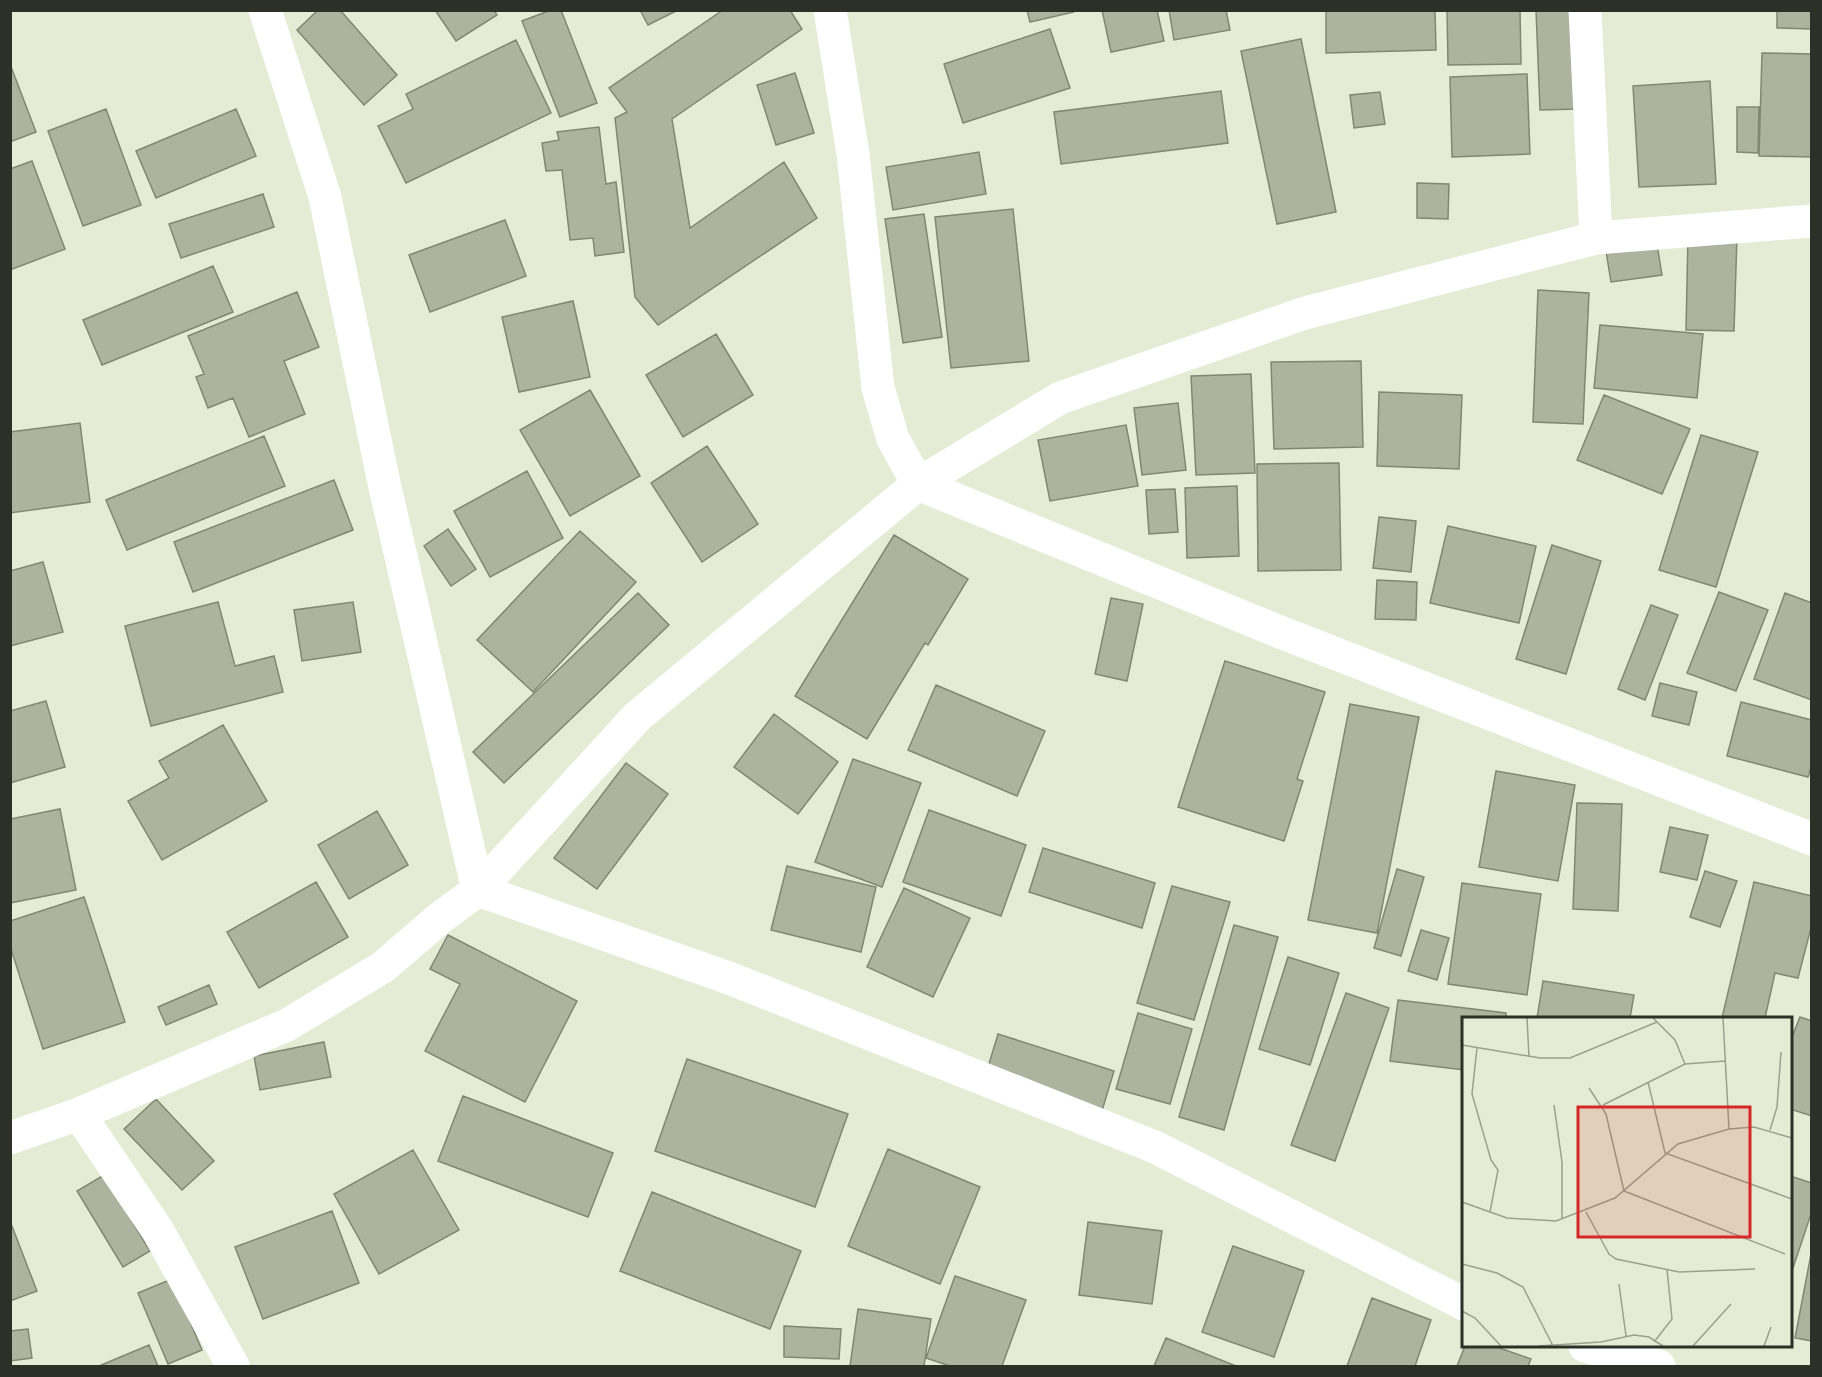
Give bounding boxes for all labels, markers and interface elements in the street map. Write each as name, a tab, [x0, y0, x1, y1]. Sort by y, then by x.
inset map	[1462, 1017, 1792, 1347]

